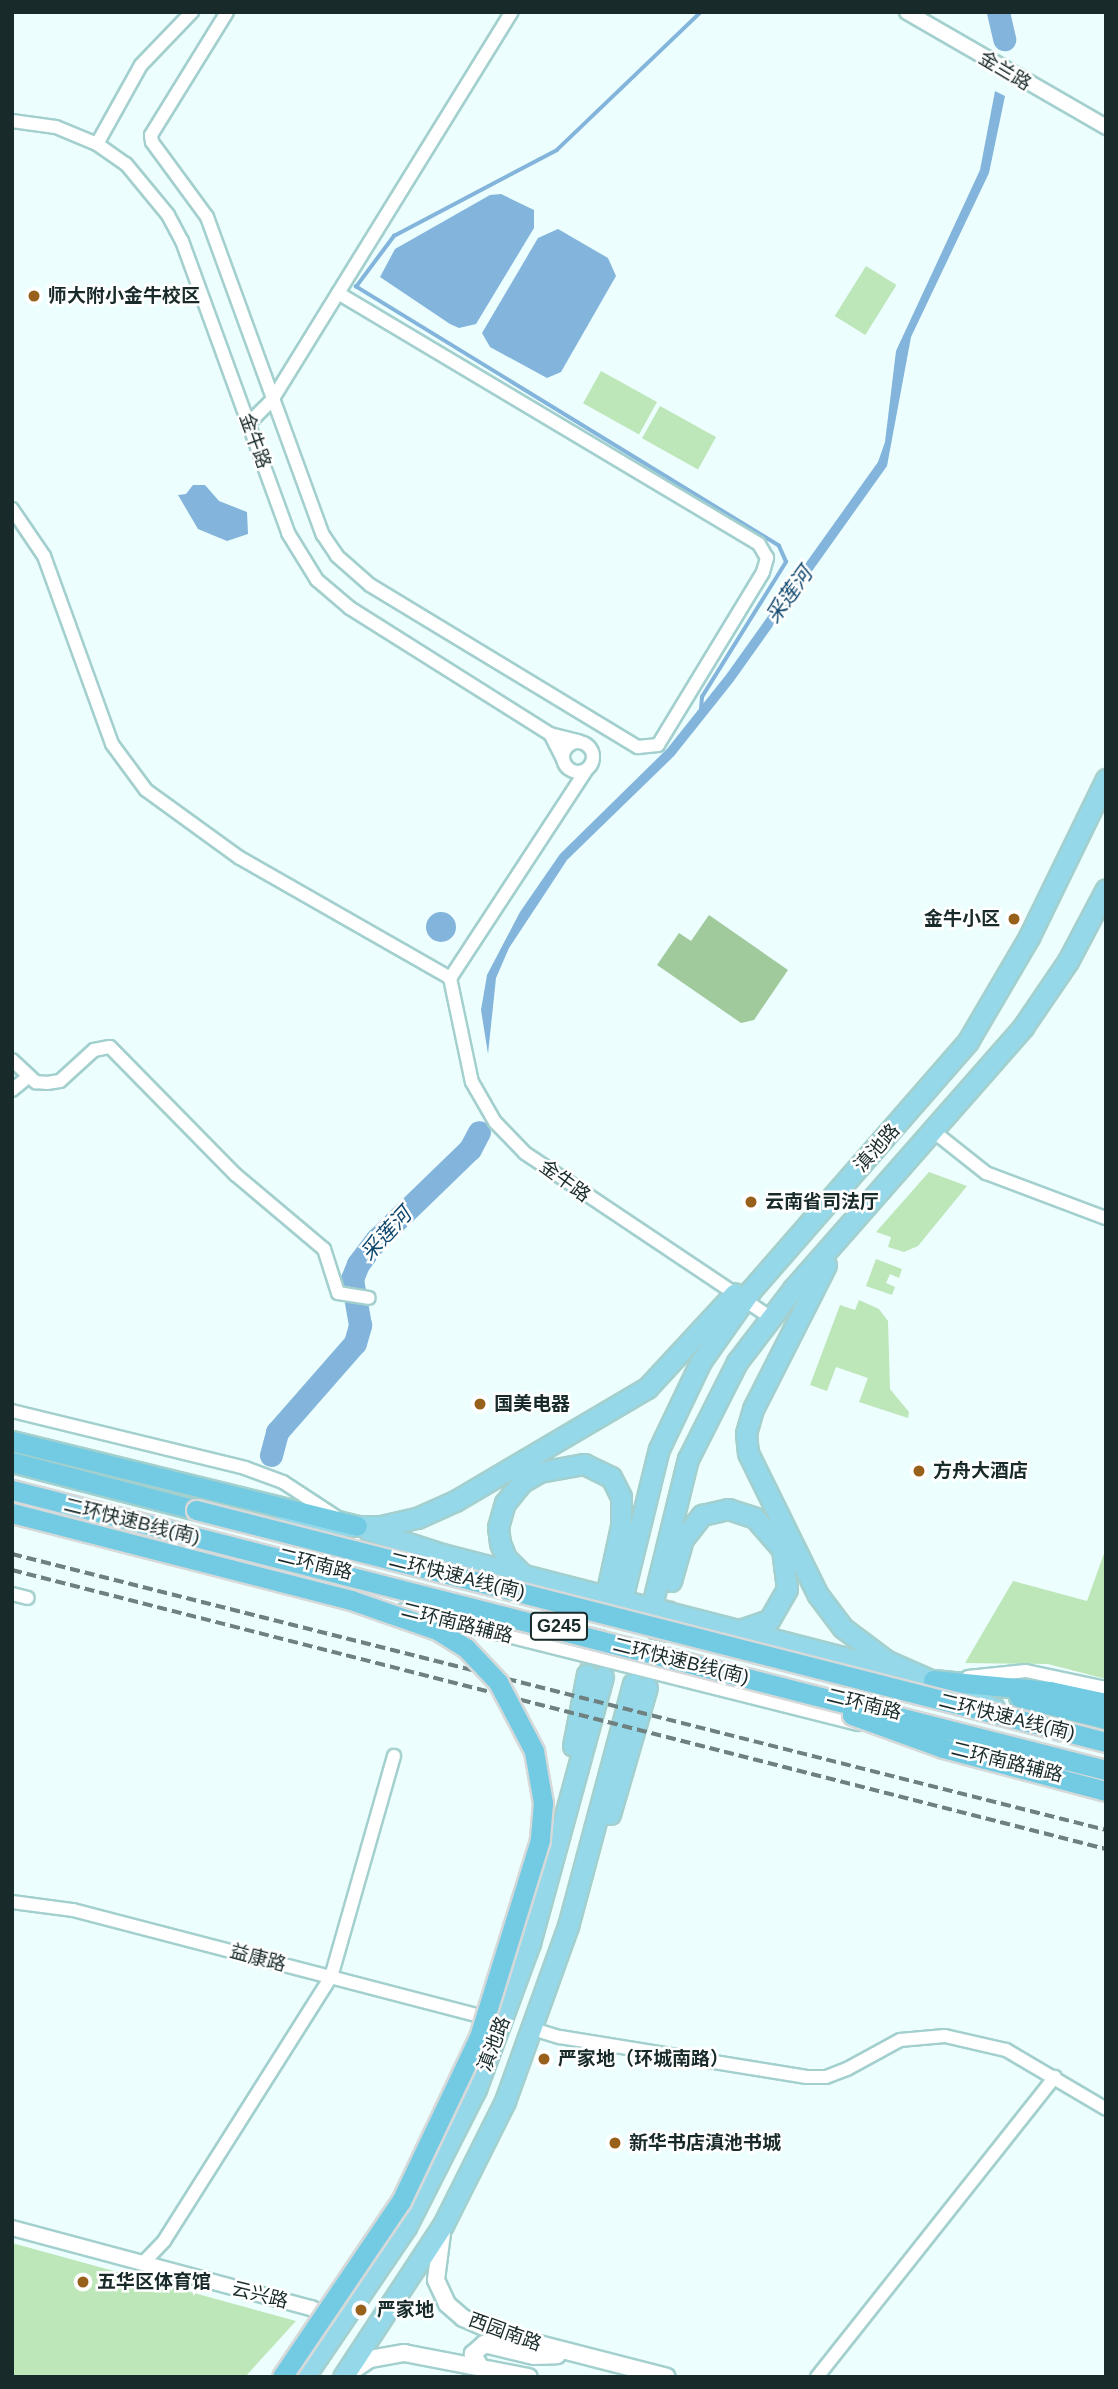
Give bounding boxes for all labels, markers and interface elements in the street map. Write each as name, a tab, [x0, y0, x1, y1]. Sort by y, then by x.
street label: 金兰路	[975, 47, 1035, 95]
place label: 师大附小金牛校区	[48, 285, 200, 307]
marker: 师大附小金牛校区	[26, 288, 42, 304]
street label: 金牛路	[235, 410, 275, 472]
water label: 采莲河	[760, 562, 818, 628]
place label: 金牛小区	[924, 908, 1000, 930]
marker: 金牛小区	[1006, 911, 1022, 927]
street label: 滇池路	[849, 1119, 905, 1177]
street label: 金牛路	[535, 1155, 595, 1207]
place label: 云南省司法厅	[765, 1191, 879, 1213]
marker: 云南省司法厅	[743, 1194, 759, 1210]
water label: 采莲河	[355, 1202, 417, 1266]
place label: 国美电器	[494, 1393, 570, 1415]
marker: 国美电器	[472, 1396, 488, 1412]
place label: 方舟大酒店	[933, 1460, 1028, 1482]
marker: 方舟大酒店	[911, 1463, 927, 1479]
street label: 二环快速B线(南)	[62, 1493, 202, 1549]
street label: 二环南路	[275, 1544, 355, 1584]
street label: 二环快速A线(南)	[387, 1548, 527, 1604]
street label: 二环南路辅路	[399, 1598, 515, 1648]
road number: G245	[529, 1611, 589, 1640]
street label: 二环快速B线(南)	[611, 1633, 751, 1689]
street label: 二环南路	[824, 1684, 904, 1724]
street label: 二环快速A线(南)	[937, 1689, 1077, 1745]
street label: 二环南路辅路	[949, 1737, 1065, 1787]
street label: 益康路	[228, 1940, 288, 1976]
street label: 滇池路	[473, 2013, 515, 2075]
place label: 严家地（环城南路）	[558, 2048, 729, 2070]
marker: 严家地（环城南路）	[536, 2051, 552, 2067]
place label: 新华书店滇池书城	[629, 2132, 781, 2154]
marker: 新华书店滇池书城	[607, 2135, 623, 2151]
place label: 五华区体育馆	[97, 2271, 211, 2293]
marker: 五华区体育馆	[75, 2274, 91, 2290]
street label: 云兴路	[230, 2277, 290, 2313]
place label: 严家地	[377, 2299, 434, 2321]
marker: 严家地	[351, 2300, 371, 2320]
street label: 西园南路	[465, 2308, 545, 2356]

